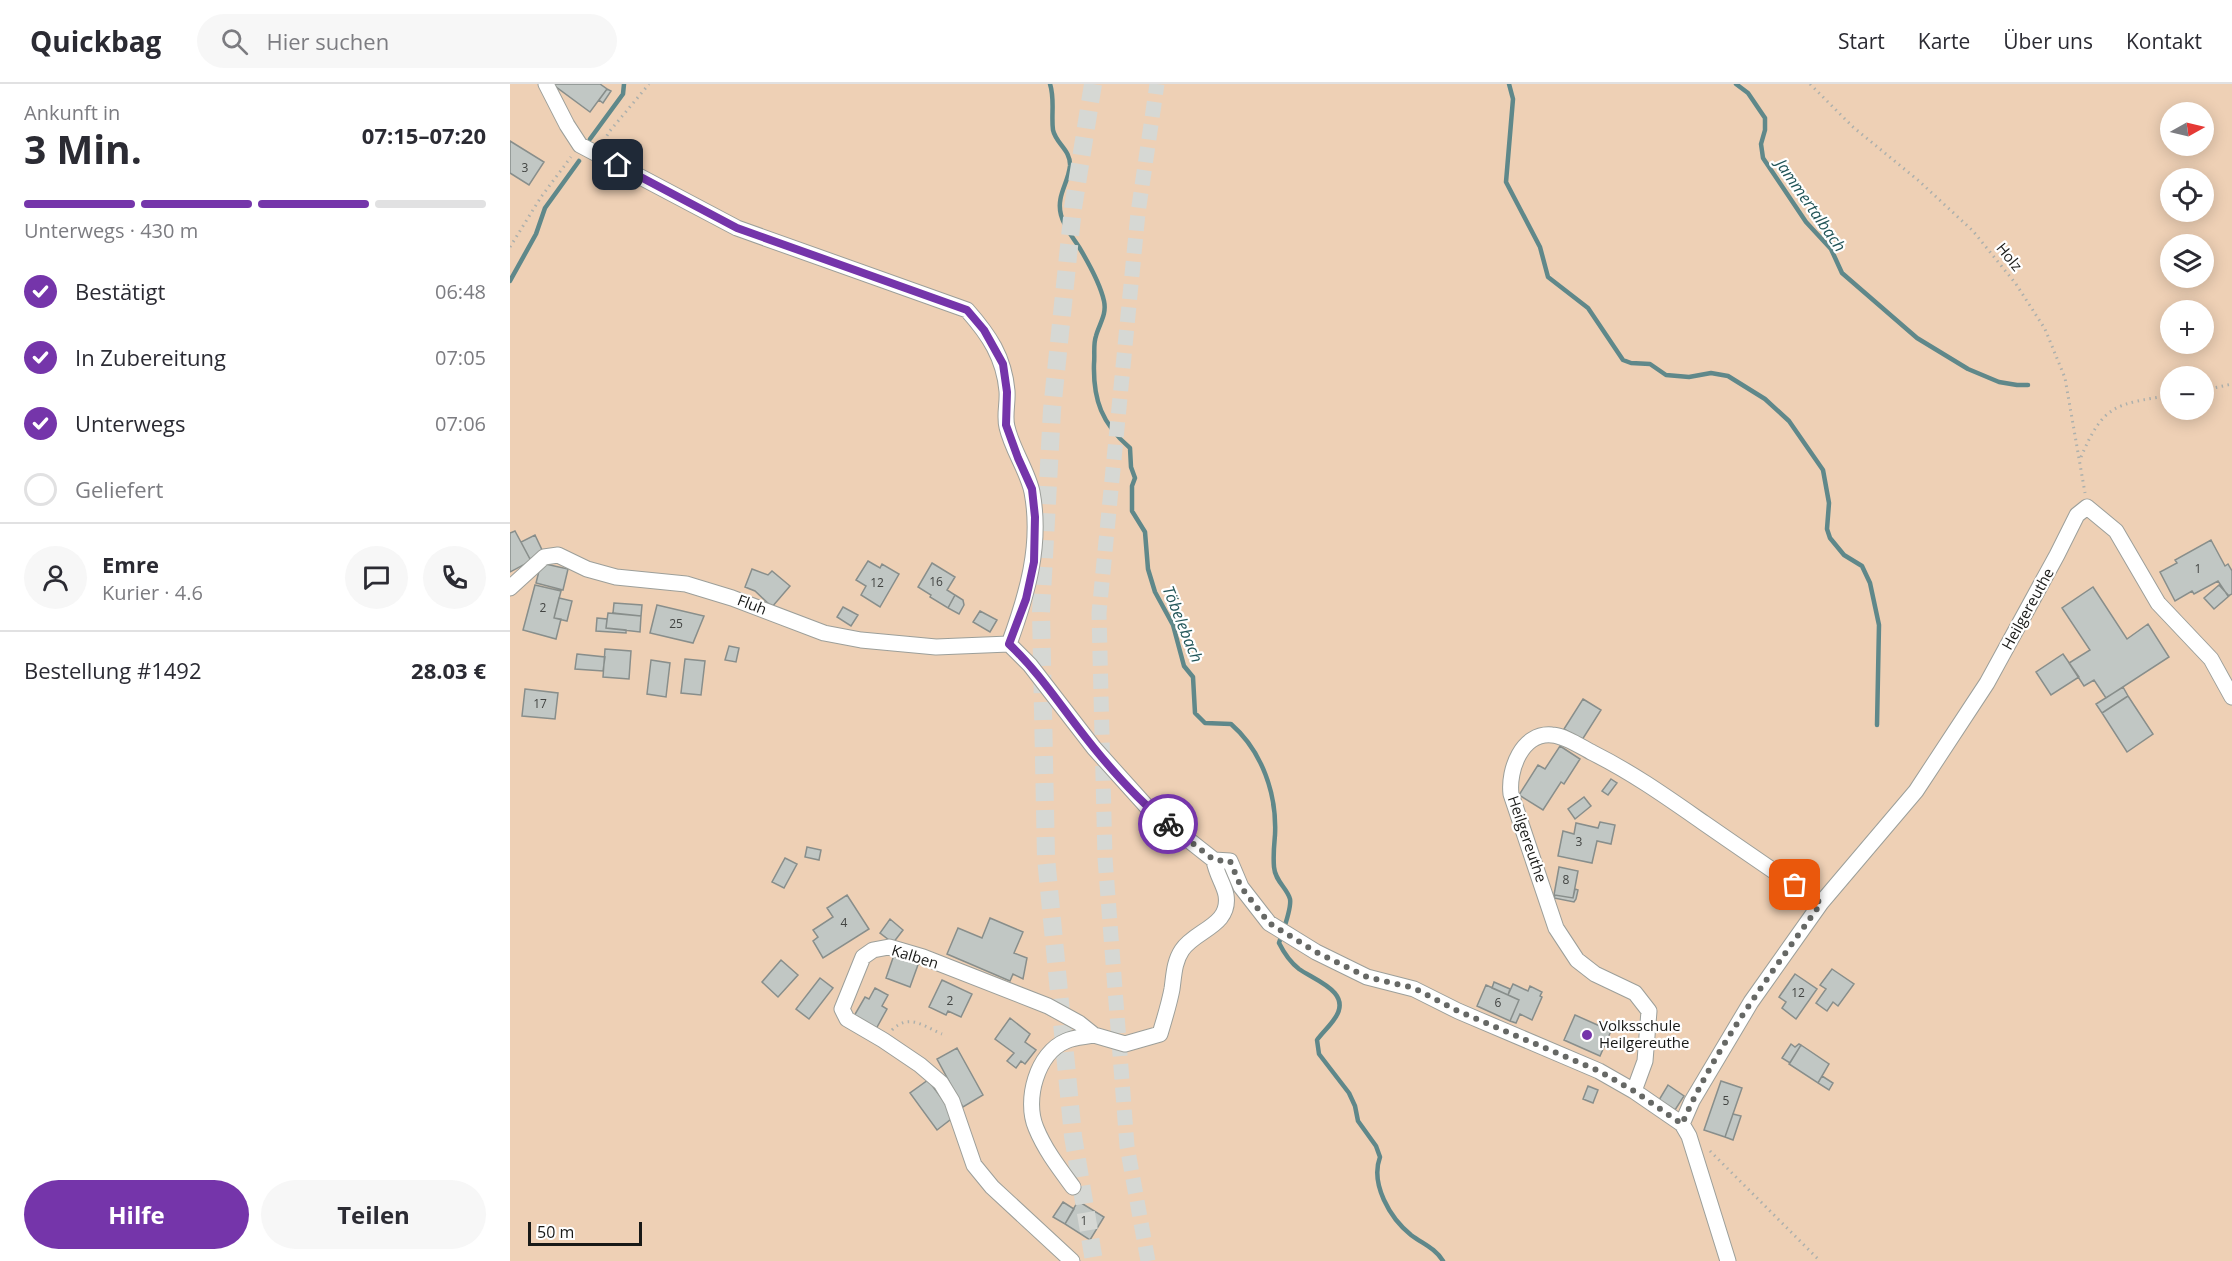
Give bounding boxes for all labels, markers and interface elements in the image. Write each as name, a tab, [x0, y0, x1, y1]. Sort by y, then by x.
search box	[197, 14, 617, 68]
text: Quickbag	[30, 22, 161, 60]
icon: search	[218, 25, 251, 58]
text: Hier suchen	[266, 26, 389, 56]
text: Start	[1838, 27, 1885, 55]
text: Karte	[1918, 27, 1970, 55]
text: Über uns	[2003, 27, 2093, 55]
text: Kontakt	[2126, 27, 2202, 55]
text: Ankunft in	[24, 99, 120, 126]
north arrow	[2160, 102, 2214, 156]
map controls	[2160, 102, 2214, 420]
text: 07:15–07:20	[362, 120, 486, 150]
text: 3 Min.	[24, 122, 142, 175]
pin	[592, 139, 643, 190]
icon: home	[601, 148, 634, 181]
water label: Jammertalbach	[1769, 152, 1851, 256]
house number: 3	[522, 159, 529, 176]
button: locate	[2160, 168, 2214, 222]
text: Unterwegs · 430 m	[24, 217, 198, 244]
button: layers	[2160, 234, 2214, 288]
street label: Holz	[1992, 238, 2027, 275]
icon: check	[24, 275, 57, 308]
text: Bestätigt	[75, 276, 165, 306]
text: 06:48	[435, 278, 486, 305]
button: +	[2160, 300, 2214, 354]
icon: check	[24, 341, 57, 374]
text: In Zubereitung	[75, 342, 226, 372]
text: 07:05	[435, 344, 486, 371]
button: −	[2160, 366, 2214, 420]
icon: check	[24, 407, 57, 440]
text: Unterwegs	[75, 408, 186, 438]
text: 07:06	[435, 410, 486, 437]
text: Geliefert	[75, 474, 163, 504]
button: person	[24, 546, 87, 609]
button: chat	[345, 546, 408, 609]
button: phone	[423, 546, 486, 609]
text: Emre	[102, 549, 159, 579]
house number: 1	[2195, 560, 2201, 577]
street label: Heilgereuthe	[1996, 564, 2058, 653]
house number: 16	[929, 573, 943, 590]
house number: 12	[870, 574, 884, 591]
text: Kurier · 4.6	[102, 579, 203, 606]
water label: Töbelebach	[1158, 582, 1208, 666]
street label: Fluh	[735, 589, 770, 619]
house number: 2	[540, 599, 547, 616]
house number: 25	[669, 615, 683, 632]
text: Bestellung #1492	[24, 655, 202, 685]
text: 28.03 €	[411, 655, 486, 685]
house number: 17	[533, 695, 547, 712]
street label: Heilgereuthe	[1504, 793, 1552, 885]
courier	[1138, 794, 1198, 854]
icon: bike	[1152, 808, 1185, 841]
house number: 3	[1576, 833, 1583, 850]
pin	[1769, 859, 1820, 910]
icon: bag	[1778, 868, 1811, 901]
house number: 8	[1563, 871, 1570, 888]
house number: 4	[841, 914, 848, 931]
street label: Kalben	[889, 939, 941, 973]
house number: 12	[1791, 984, 1805, 1001]
house number: 2	[947, 992, 954, 1009]
house number: 6	[1495, 994, 1502, 1011]
place label: Volksschule Heilgereuthe	[1599, 1015, 1689, 1052]
marker: Volksschule Heilgereuthe	[1580, 1028, 1594, 1042]
house number: 5	[1723, 1092, 1730, 1109]
button: Hilfe	[24, 1180, 249, 1249]
button: Teilen	[261, 1180, 486, 1249]
house number: 1	[1081, 1212, 1087, 1229]
scale bar	[528, 1219, 642, 1246]
text: 50 m	[537, 1221, 574, 1243]

